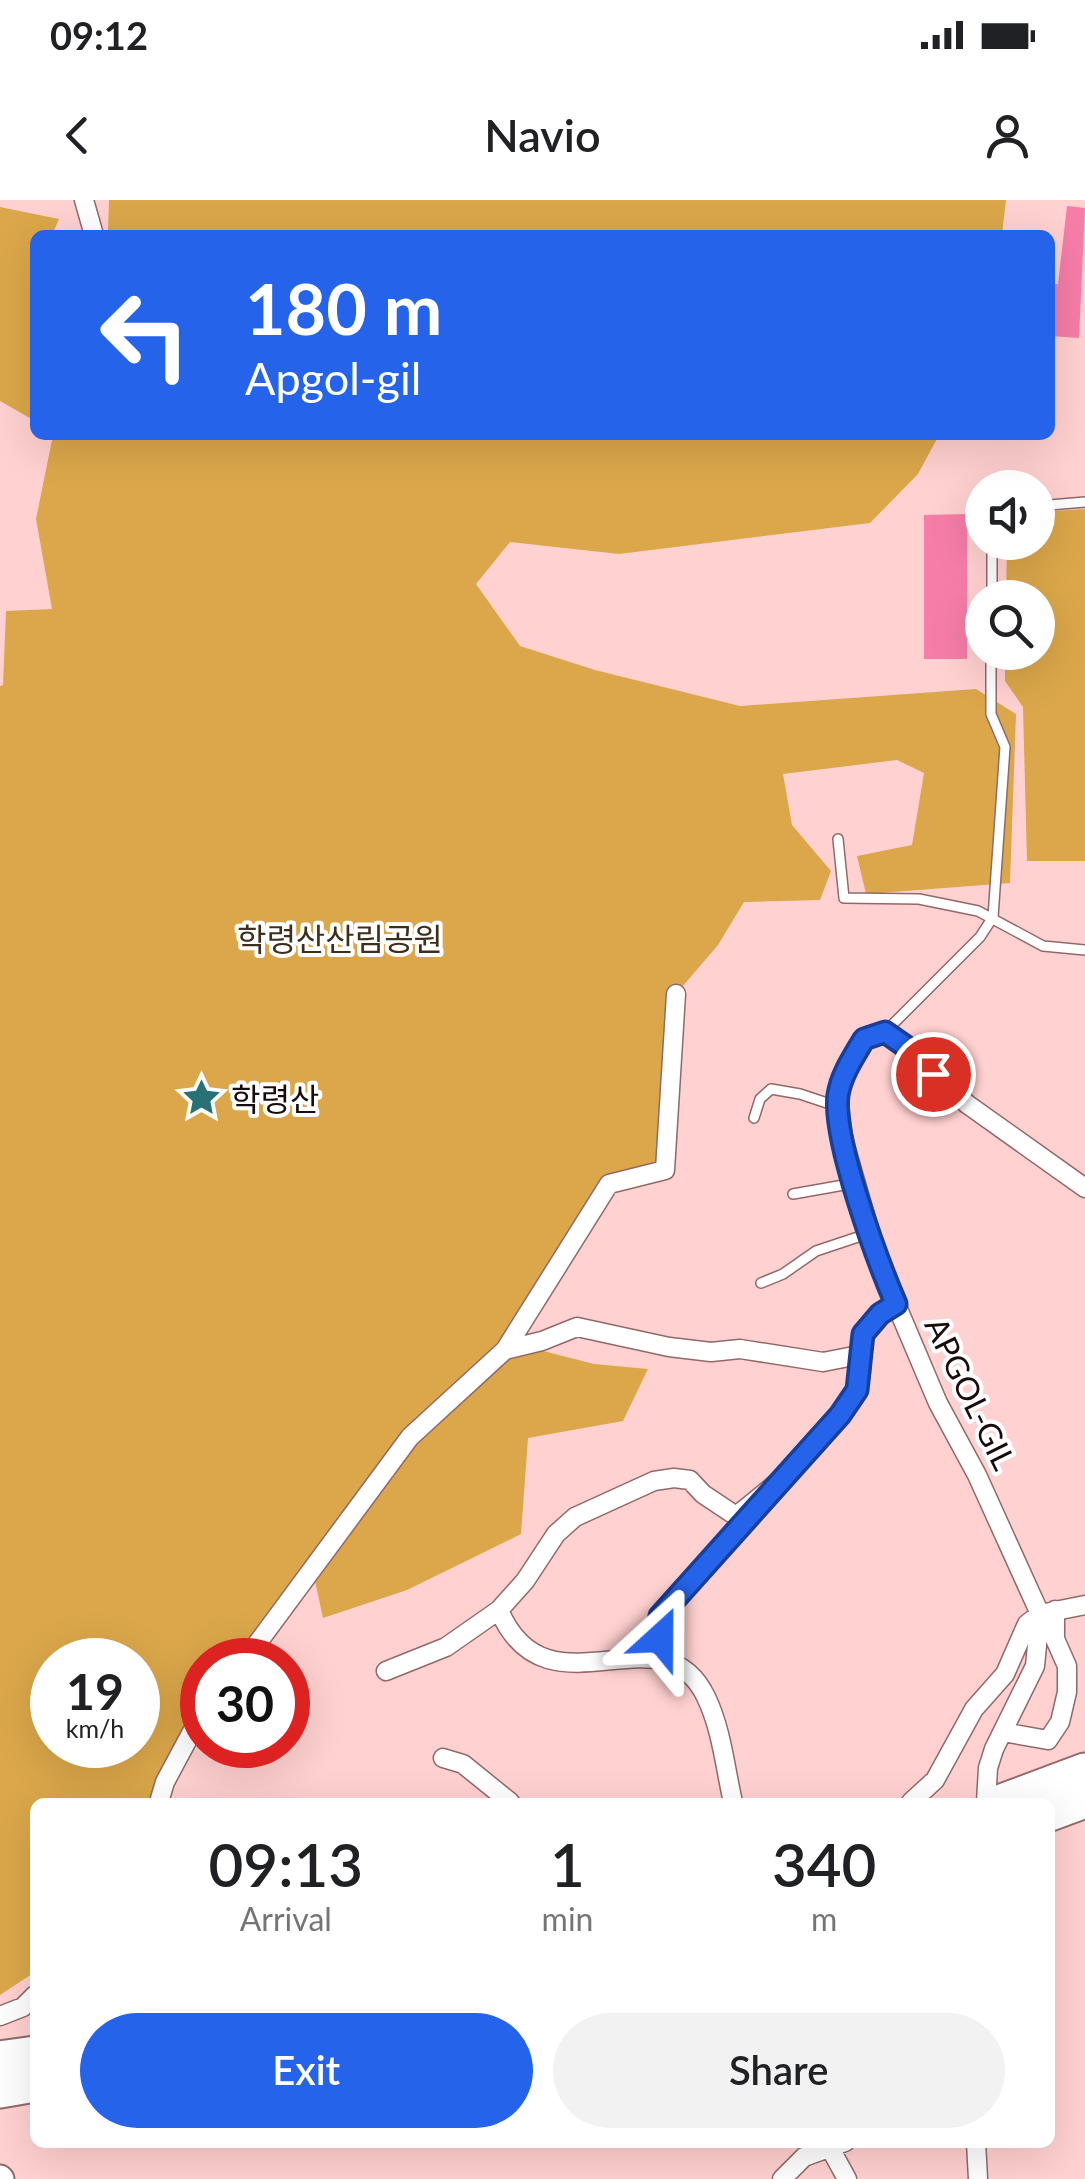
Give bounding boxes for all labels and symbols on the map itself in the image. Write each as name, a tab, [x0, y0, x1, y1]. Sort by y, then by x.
park label: 학령산산림공원	[237, 919, 443, 958]
pin	[891, 1032, 976, 1117]
place icon: 학령산	[180, 1077, 222, 1119]
place label: 학령산	[231, 1079, 319, 1118]
street label: APGOL-GIL	[917, 1310, 1025, 1476]
position arrow	[608, 1586, 712, 1690]
speed limit sign: 30	[180, 1638, 310, 1768]

